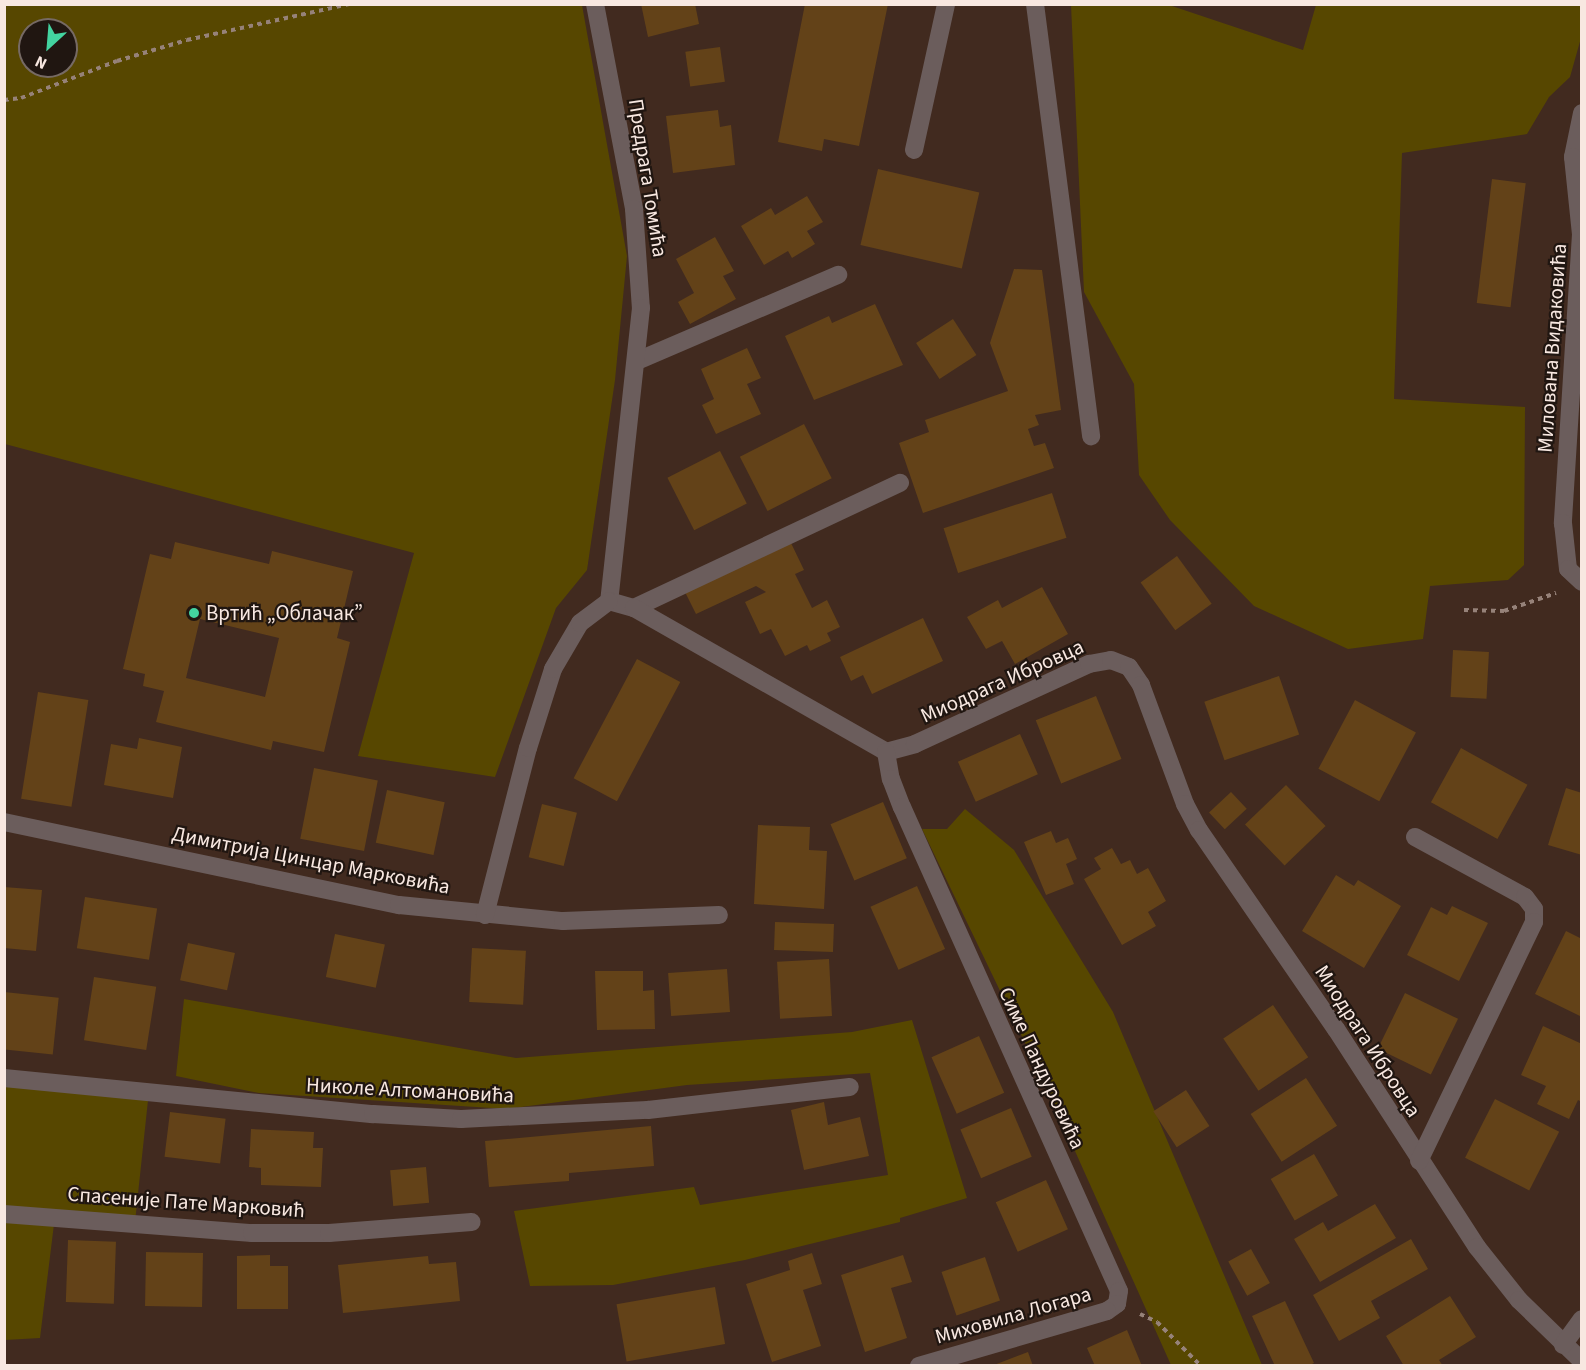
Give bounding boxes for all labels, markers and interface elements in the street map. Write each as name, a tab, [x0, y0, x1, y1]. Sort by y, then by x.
north arrow	[18, 18, 78, 78]
text: N	[31, 50, 51, 75]
street label: Предрага Томића	[623, 97, 673, 259]
street label: Милована Видаковића	[1532, 243, 1572, 453]
place label: Вртић „Облачак”	[206, 600, 363, 626]
marker: Вртић „Облачак”	[187, 606, 201, 620]
street label: Миодрага Ибровца	[917, 634, 1087, 728]
street label: Димитрија Цинцар Марковића	[170, 821, 452, 899]
street label: Миодрага Ибровца	[1310, 960, 1426, 1122]
street label: Симе Пандуровића	[993, 983, 1091, 1153]
street label: Николе Алтомановића	[306, 1072, 514, 1108]
street label: Спасеније Пате Марковић	[67, 1181, 305, 1223]
street label: Миховила Логара	[932, 1281, 1094, 1349]

